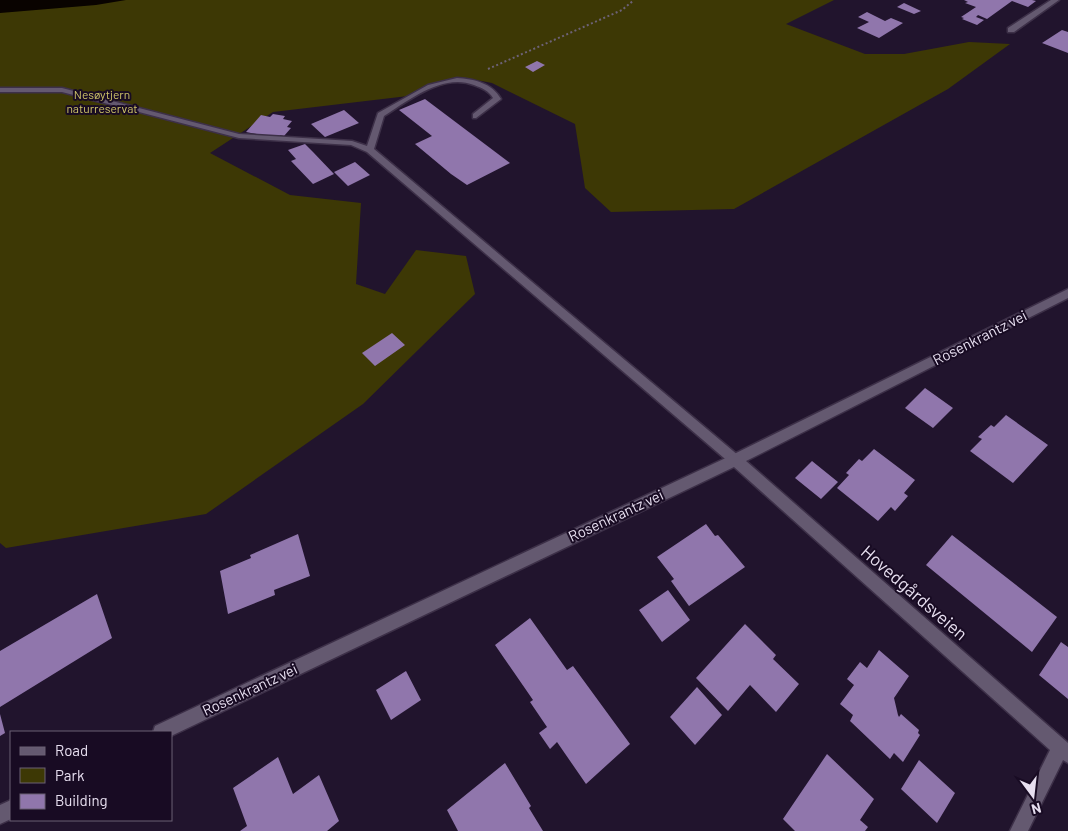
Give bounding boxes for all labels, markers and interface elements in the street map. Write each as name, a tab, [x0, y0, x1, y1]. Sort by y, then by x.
park label: Nesøytjern naturreservat	[66, 87, 138, 115]
street label: Rosenkrantz vei	[930, 306, 1030, 369]
street label: Rosenkrantz vei	[565, 485, 666, 545]
street label: Hovedgårdsveien	[857, 540, 972, 644]
street label: Rosenkrantz vei	[199, 659, 300, 719]
legend	[10, 731, 172, 821]
text: Road	[55, 741, 88, 759]
text: Park	[55, 766, 85, 784]
north arrow	[1008, 771, 1058, 821]
text: Building	[55, 791, 108, 809]
text: N	[1030, 800, 1043, 818]

